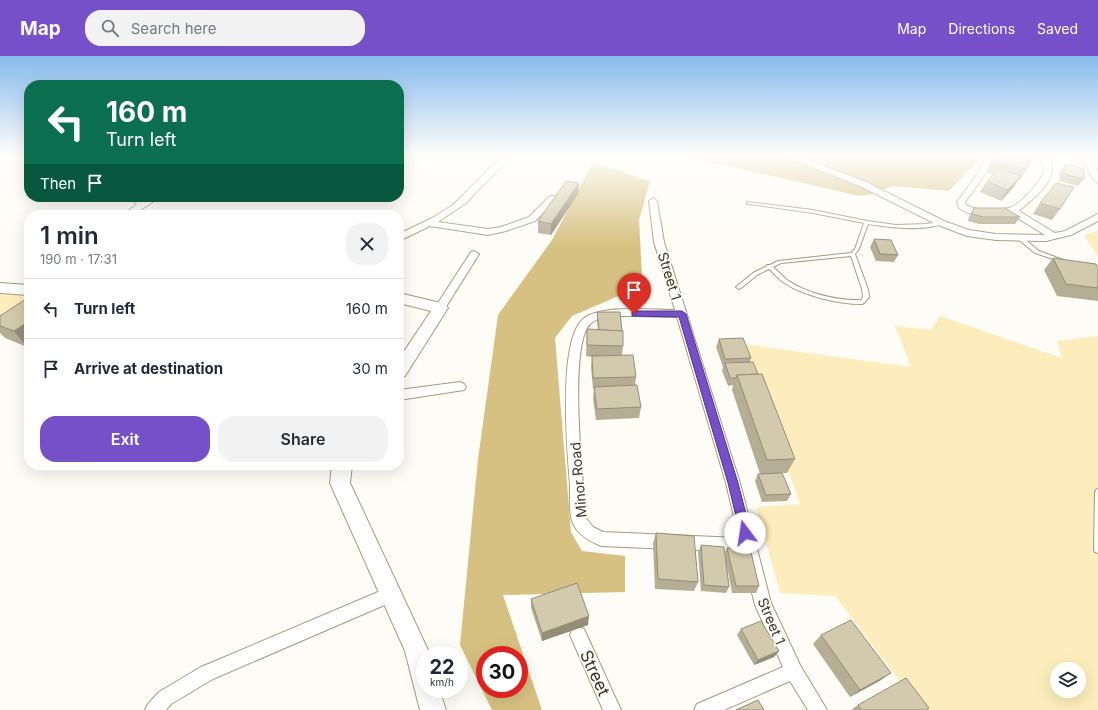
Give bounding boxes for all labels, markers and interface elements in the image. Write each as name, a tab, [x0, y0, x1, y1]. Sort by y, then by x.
search box	[85, 10, 365, 46]
text: Map	[20, 17, 61, 40]
icon: search	[99, 17, 121, 39]
text: Search here	[131, 19, 216, 38]
text: Map	[897, 20, 926, 37]
text: Directions	[948, 20, 1015, 37]
text: Saved	[1037, 20, 1078, 37]
text: 160 m	[106, 95, 187, 129]
icon: left	[40, 96, 92, 148]
text: Turn left	[106, 129, 176, 150]
icon: arrive	[84, 172, 106, 194]
text: Then	[40, 174, 76, 193]
text: 1 min	[40, 221, 99, 250]
button: close	[346, 223, 388, 265]
street label: Street 1	[655, 250, 685, 302]
text: 190 m · 17:31	[40, 251, 117, 267]
pin	[617, 273, 651, 314]
icon: arrive	[623, 279, 645, 301]
icon: left	[40, 298, 62, 320]
text: Turn left	[74, 299, 135, 318]
text: 160 m	[346, 299, 388, 318]
icon: arrive	[40, 358, 62, 380]
text: Arrive at destination	[74, 359, 223, 378]
text: 30 m	[352, 359, 388, 378]
button: Exit	[40, 416, 210, 462]
button: Share	[218, 416, 388, 462]
street label: Minor Road	[566, 442, 590, 518]
position arrow	[724, 512, 766, 554]
street label: Street 1	[755, 595, 789, 647]
speed limit sign: 30	[476, 646, 528, 698]
street label: Street	[576, 647, 614, 699]
text: 22	[429, 655, 455, 679]
map controls	[1050, 662, 1086, 698]
button: layers	[1050, 662, 1086, 698]
text: km/h	[430, 676, 454, 688]

